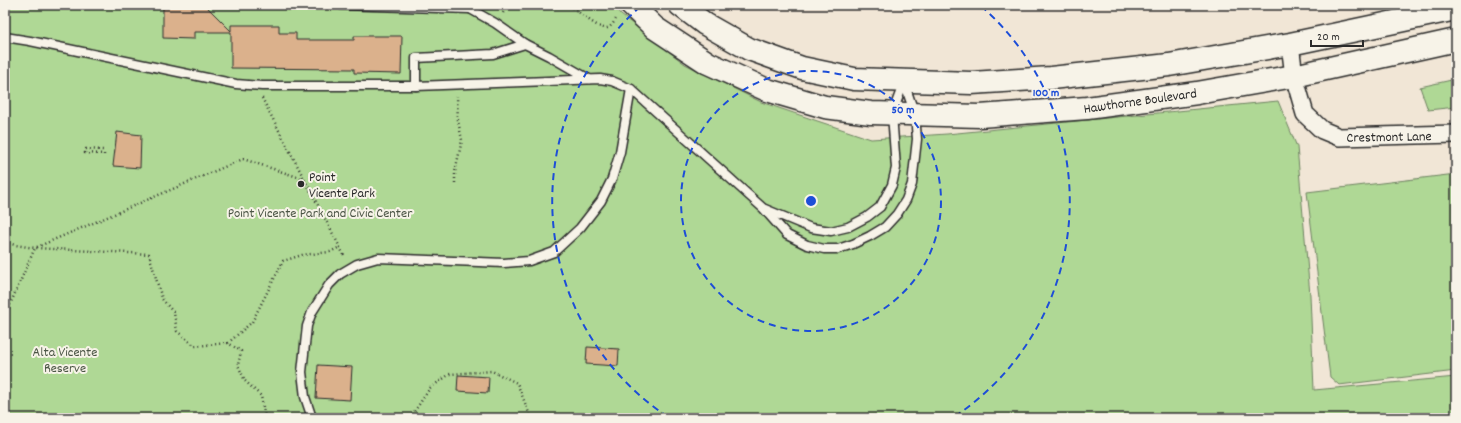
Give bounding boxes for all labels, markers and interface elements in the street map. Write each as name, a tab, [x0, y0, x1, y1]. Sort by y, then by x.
scale bar	[1311, 22, 1363, 48]
text: 20 m	[1317, 29, 1340, 46]
street label: Hawthorne Boulevard	[1082, 84, 1198, 120]
text: 100 m	[1033, 85, 1059, 102]
text: 50 m	[891, 102, 915, 119]
street label: Crestmont Lane	[1346, 127, 1432, 149]
place label: Point Vicente Park	[309, 168, 375, 204]
marker: Point Vicente Park	[296, 179, 306, 189]
centre of rings	[804, 194, 818, 208]
park label: Point Vicente Park and Civic Center	[228, 204, 413, 224]
park label: Alta Vicente Reserve	[33, 343, 97, 379]

